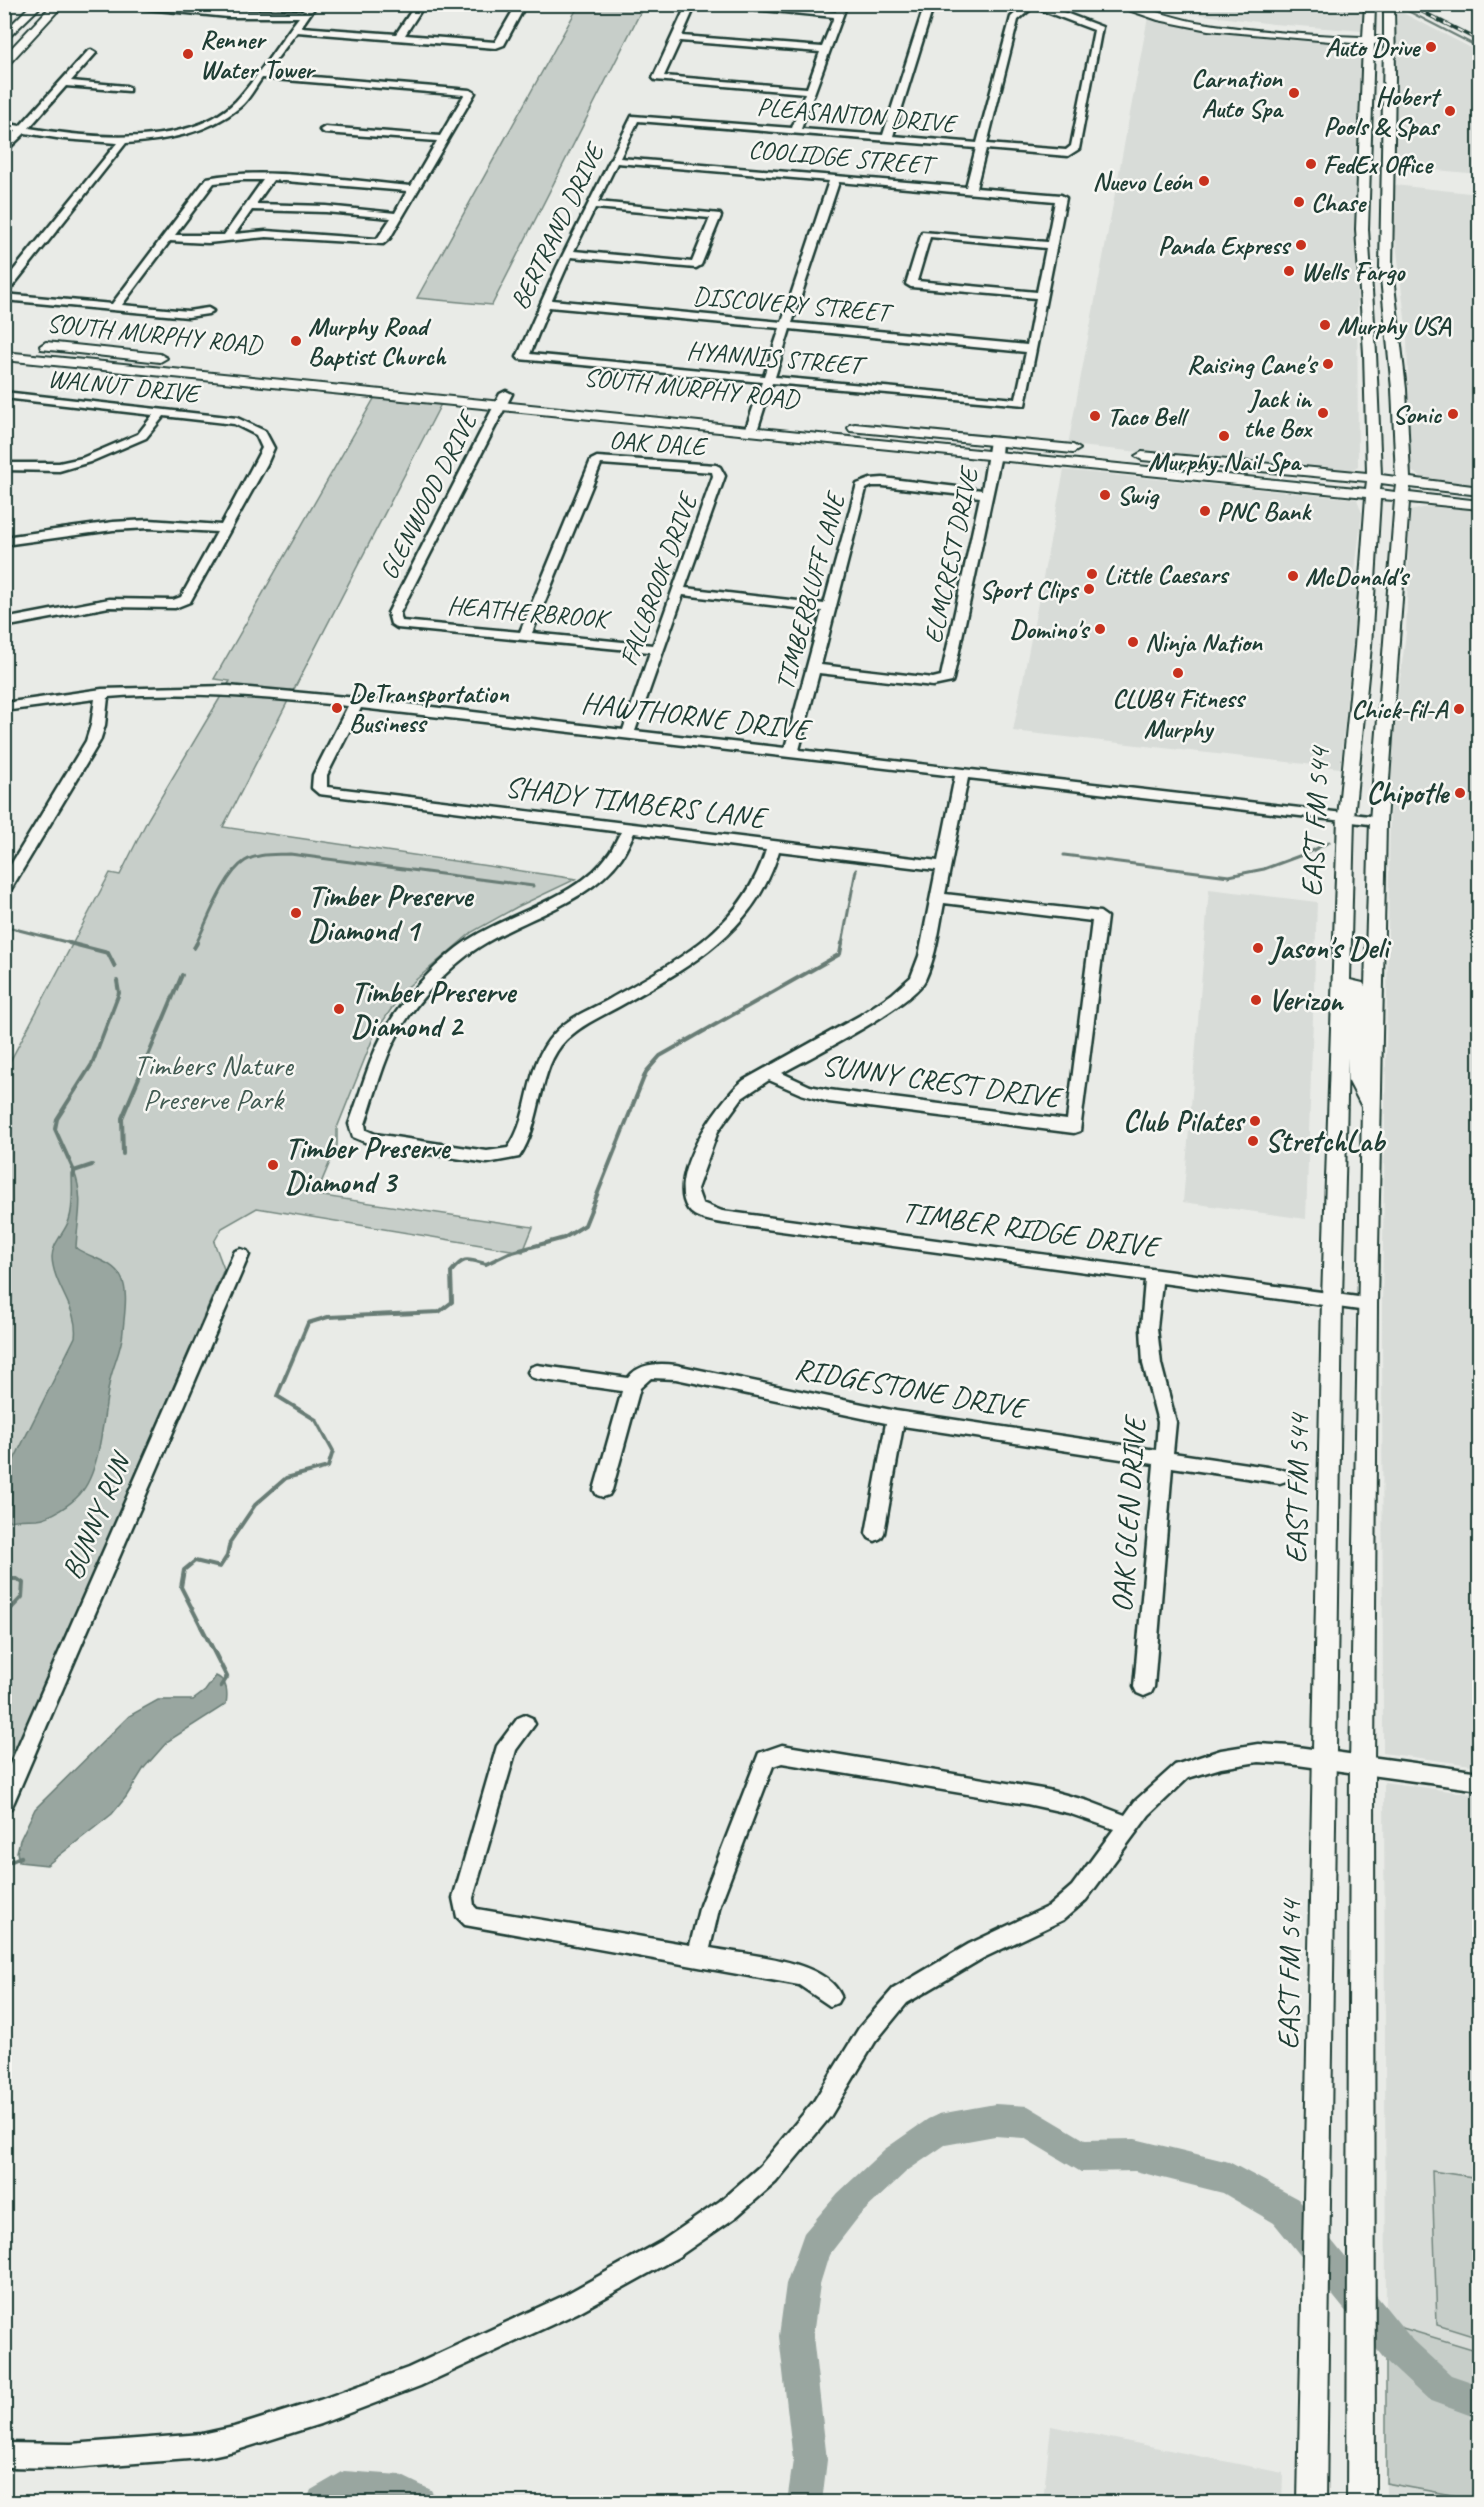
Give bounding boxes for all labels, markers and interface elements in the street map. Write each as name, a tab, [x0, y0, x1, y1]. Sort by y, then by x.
place label: Renner Water Tower	[200, 23, 316, 86]
place label: Auto Drive	[1325, 31, 1421, 64]
marker: Auto Drive	[1424, 40, 1438, 54]
marker: Renner Water Tower	[181, 47, 195, 61]
place label: Carnation Auto Spa	[1191, 62, 1284, 125]
place label: Hobert Pools & Spas	[1323, 80, 1442, 143]
marker: Carnation Auto Spa	[1287, 86, 1301, 100]
street label: PLEASANTON DRIVE	[755, 90, 960, 140]
marker: Hobert Pools & Spas	[1443, 104, 1457, 118]
street label: COOLIDGE STREET	[747, 133, 939, 182]
street label: BERTRAND DRIVE	[503, 136, 613, 315]
place label: FedEx Office	[1323, 148, 1434, 181]
marker: FedEx Office	[1304, 157, 1318, 171]
place label: Nuevo León	[1092, 165, 1193, 198]
marker: Nuevo León	[1197, 174, 1211, 188]
place label: Chase	[1311, 186, 1367, 219]
marker: Chase	[1292, 195, 1306, 209]
place label: Panda Express	[1158, 229, 1292, 262]
marker: Panda Express	[1294, 238, 1308, 252]
place label: Wells Fargo	[1301, 255, 1406, 288]
marker: Wells Fargo	[1282, 264, 1296, 278]
street label: DISCOVERY STREET	[692, 279, 895, 329]
street label: SOUTH MURPHY ROAD	[45, 306, 265, 362]
place label: Murphy USA	[1337, 309, 1452, 342]
place label: Murphy Road Baptist Church	[308, 310, 447, 373]
marker: Murphy USA	[1318, 318, 1332, 332]
marker: Murphy Road Baptist Church	[289, 334, 303, 348]
street label: HYANNIS STREET	[685, 334, 870, 383]
place label: Raising Cane's	[1187, 348, 1319, 381]
marker: Raising Cane's	[1321, 357, 1335, 371]
street label: SOUTH MURPHY ROAD	[582, 360, 802, 416]
street label: WALNUT DRIVE	[46, 362, 203, 411]
place label: Jack in the Box	[1243, 382, 1313, 445]
place label: Sonic	[1393, 398, 1443, 431]
place label: Taco Bell	[1107, 400, 1190, 433]
street label: GLENWOOD DRIVE	[372, 404, 486, 585]
marker: Jack in the Box	[1316, 406, 1330, 420]
marker: Sonic	[1446, 407, 1460, 421]
marker: Taco Bell	[1088, 409, 1102, 423]
street label: OAK DALE	[608, 423, 709, 463]
marker: Murphy Nail Spa	[1217, 429, 1231, 443]
place label: Murphy Nail Spa	[1148, 445, 1302, 478]
street label: ELMCREST DRIVE	[916, 462, 986, 646]
place label: Swig	[1117, 479, 1160, 512]
street label: FALLBROOK DRIVE	[612, 486, 706, 670]
street label: TIMBERBLUFF LANE	[768, 487, 853, 694]
marker: Swig	[1098, 488, 1112, 502]
place label: PNC Bank	[1217, 495, 1312, 528]
marker: PNC Bank	[1198, 504, 1212, 518]
place label: Little Caesars	[1104, 558, 1230, 591]
place label: McDonald's	[1305, 560, 1411, 593]
marker: Little Caesars	[1085, 567, 1099, 581]
marker: McDonald's	[1286, 569, 1300, 583]
place label: Sport Clips	[979, 573, 1080, 606]
marker: Sport Clips	[1082, 582, 1096, 596]
street label: HEATHERBROOK	[446, 589, 613, 636]
place label: Domino's	[1010, 613, 1091, 646]
marker: Domino's	[1093, 622, 1107, 636]
place label: Ninja Nation	[1145, 626, 1263, 659]
marker: Ninja Nation	[1126, 635, 1140, 649]
marker: CLUB4 Fitness Murphy	[1171, 666, 1185, 680]
place label: DeTransportation Business	[349, 677, 510, 740]
place label: CLUB4 Fitness Murphy	[1112, 682, 1247, 745]
street label: HAWTHORNE DRIVE	[579, 683, 814, 749]
place label: Chick-fil-A	[1351, 693, 1449, 726]
marker: DeTransportation Business	[330, 701, 344, 715]
marker: Chick-fil-A	[1452, 702, 1466, 716]
street label: EAST FM 544	[1292, 744, 1338, 898]
street label: SHADY TIMBERS LANE	[503, 767, 771, 837]
place label: Chipotle	[1366, 774, 1450, 812]
marker: Chipotle	[1453, 786, 1467, 800]
place label: Timber Preserve Diamond 1	[308, 877, 474, 949]
marker: Timber Preserve Diamond 1	[289, 906, 303, 920]
place label: Jason's Deli	[1268, 929, 1392, 967]
marker: Jason's Deli	[1251, 941, 1265, 955]
place label: Timber Preserve Diamond 2	[351, 973, 517, 1045]
place label: Verizon	[1268, 981, 1345, 1019]
marker: Verizon	[1249, 993, 1263, 1007]
marker: Timber Preserve Diamond 2	[332, 1002, 346, 1016]
street label: SUNNY CREST DRIVE	[819, 1045, 1066, 1117]
park label: Timbers Nature Preserve Park	[133, 1046, 295, 1118]
place label: Club Pilates	[1123, 1102, 1246, 1140]
marker: Club Pilates	[1248, 1114, 1262, 1128]
place label: StretchLab	[1265, 1122, 1387, 1160]
place label: Timber Preserve Diamond 3	[285, 1129, 451, 1201]
marker: StretchLab	[1246, 1134, 1260, 1148]
marker: Timber Preserve Diamond 3	[266, 1158, 280, 1172]
street label: TIMBER RIDGE DRIVE	[900, 1192, 1164, 1266]
street label: RIDGESTONE DRIVE	[792, 1349, 1032, 1428]
street label: EAST FM 544	[1277, 1412, 1317, 1564]
street label: OAK GLEN DRIVE	[1102, 1413, 1154, 1614]
street label: BUNNY RUN	[53, 1445, 141, 1585]
street label: EAST FM 544	[1269, 1898, 1309, 2050]

